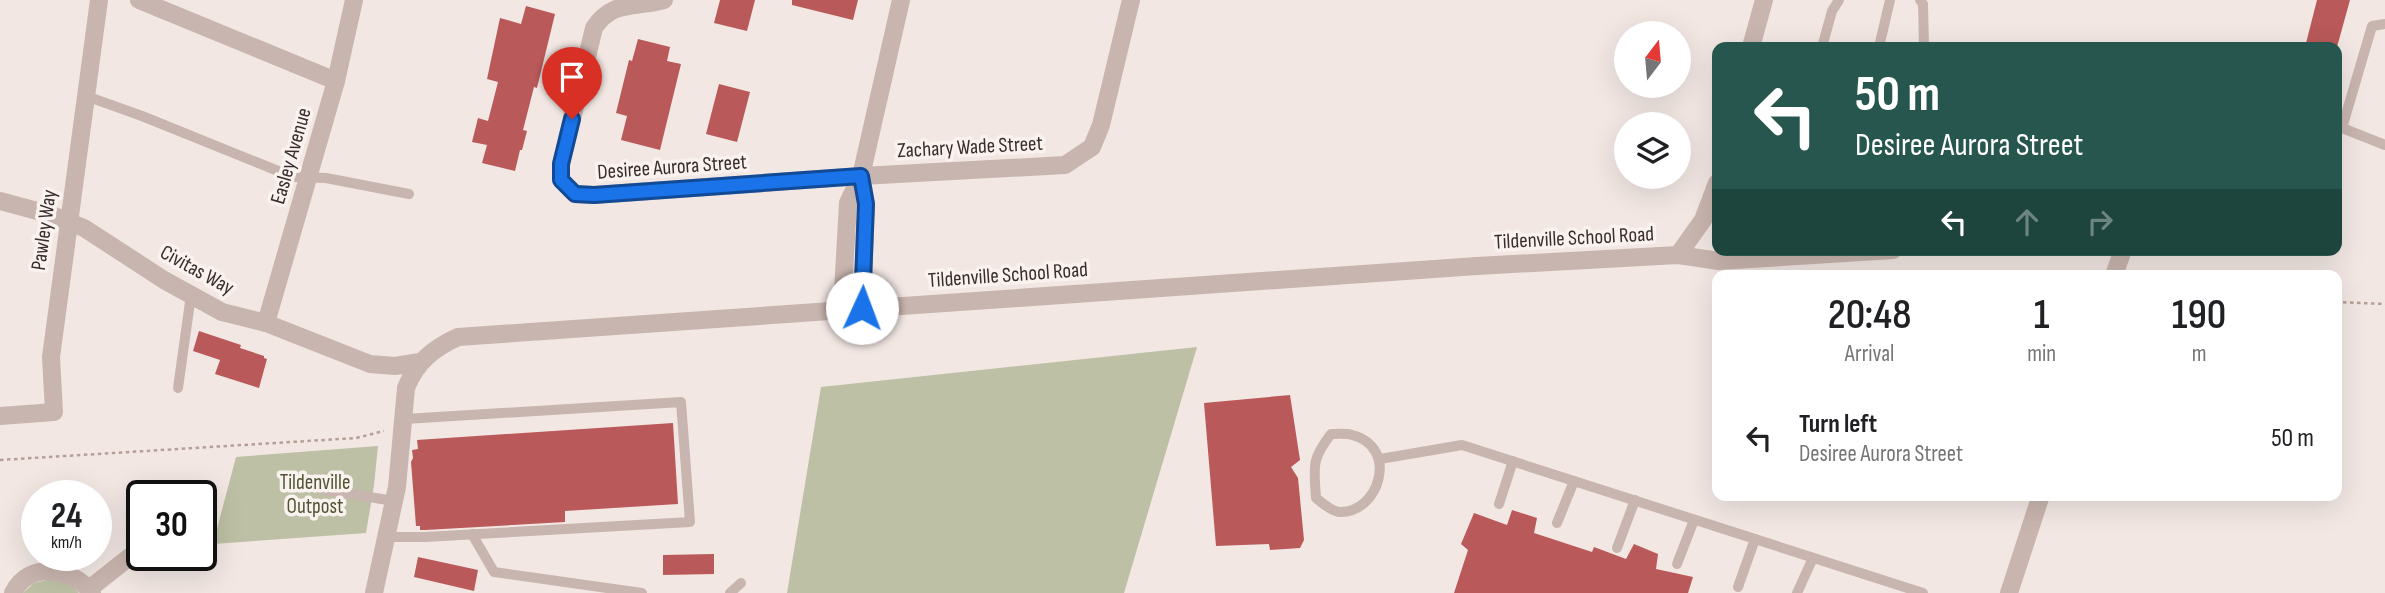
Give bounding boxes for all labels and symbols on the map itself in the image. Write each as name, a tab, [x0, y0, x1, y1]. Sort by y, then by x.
north arrow	[1614, 21, 1690, 98]
pin	[542, 47, 602, 119]
street label: Easley Avenue	[265, 105, 317, 207]
street label: Zachary Wade Street	[897, 131, 1043, 163]
street label: Desiree Aurora Street	[596, 149, 748, 185]
street label: Pawley Way	[26, 188, 62, 272]
street label: Tildenville School Road	[1493, 221, 1655, 255]
street label: Civitas Way	[156, 240, 238, 300]
street label: Tildenville School Road	[927, 257, 1089, 293]
position arrow	[825, 271, 899, 345]
park label: Tildenville Outpost	[280, 470, 350, 519]
speed limit sign: 30	[126, 480, 217, 571]

